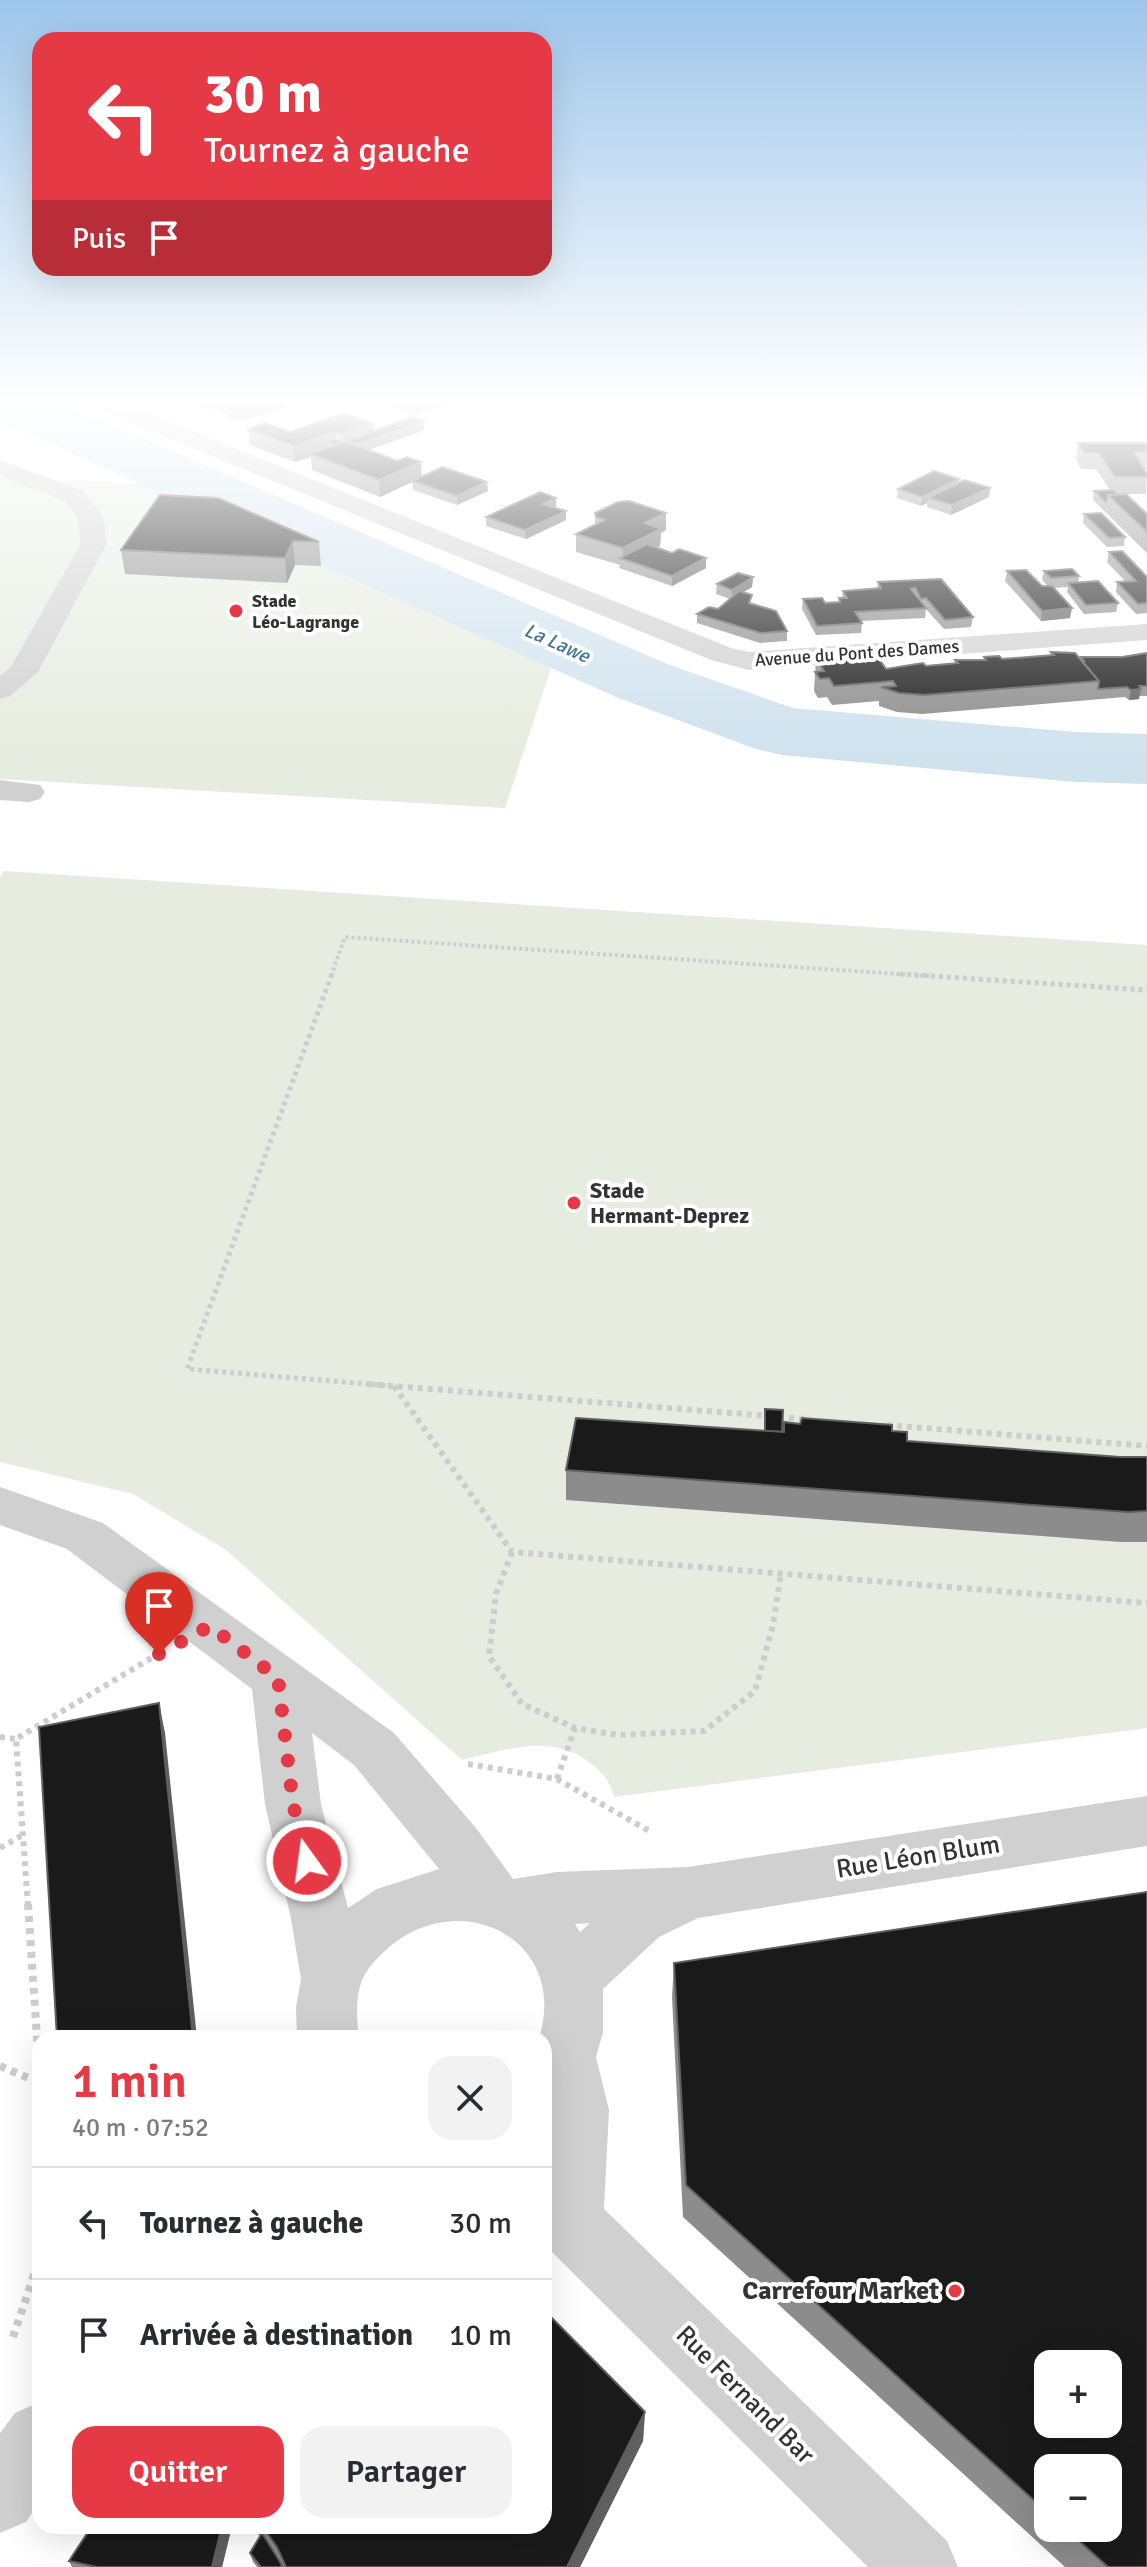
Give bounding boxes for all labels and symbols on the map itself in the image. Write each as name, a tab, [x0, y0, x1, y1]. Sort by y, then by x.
place label: Stade Léo-Lagrange	[252, 590, 359, 633]
marker: Stade Léo-Lagrange	[227, 602, 245, 620]
water label: La Lawe	[520, 618, 595, 669]
street label: Avenue du Pont des Dames	[754, 635, 960, 671]
place label: Stade Hermant-Deprez	[590, 1177, 749, 1229]
marker: Stade Hermant-Deprez	[565, 1194, 583, 1212]
pin	[125, 1572, 193, 1654]
position arrow	[265, 1819, 349, 1903]
street label: Rue Léon Blum	[834, 1828, 1002, 1886]
place label: Carrefour Market	[742, 2275, 939, 2307]
marker: Carrefour Market	[946, 2282, 964, 2300]
street label: Rue Fernand Bar	[669, 2319, 821, 2471]

